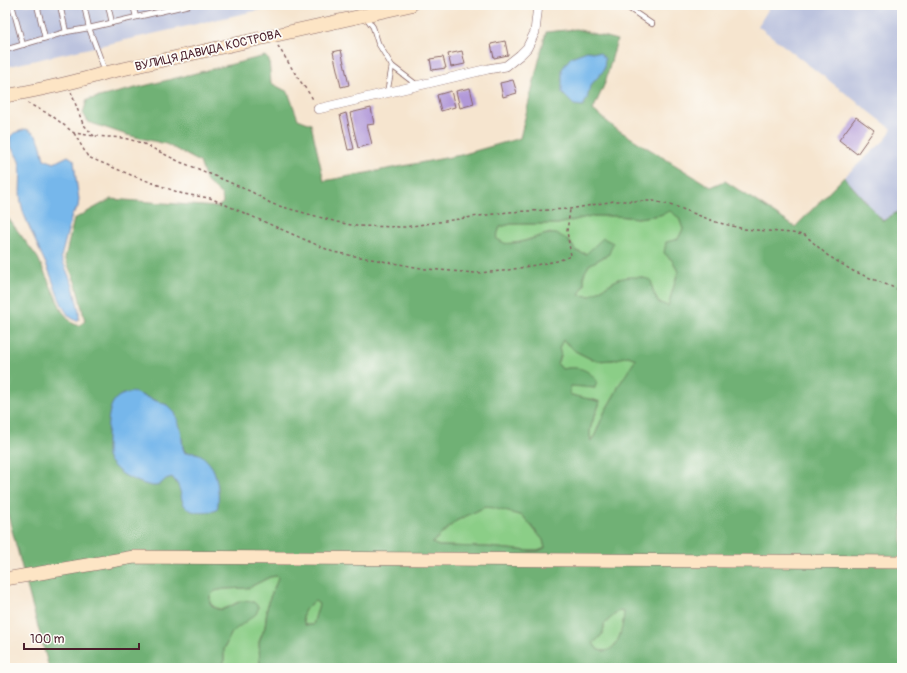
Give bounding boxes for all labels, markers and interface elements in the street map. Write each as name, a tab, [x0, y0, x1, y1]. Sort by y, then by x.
street label: ВУЛИЦЯ ДАВИДА КОСТРОВА	[133, 26, 283, 75]
scale bar	[24, 625, 139, 651]
text: 100 m	[30, 632, 65, 647]

